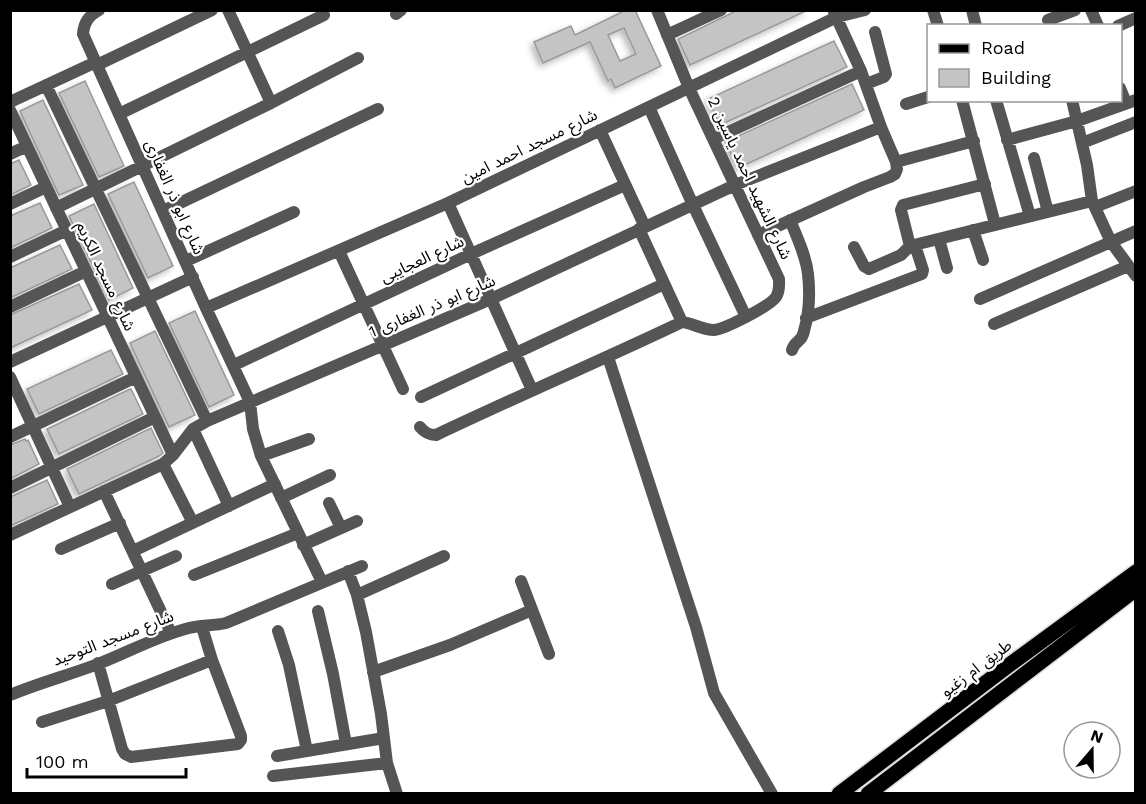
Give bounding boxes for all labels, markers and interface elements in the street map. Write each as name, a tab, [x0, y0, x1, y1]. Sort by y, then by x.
legend	[927, 24, 1122, 102]
text: Road	[981, 37, 1025, 58]
text: Building	[981, 67, 1051, 88]
street label: شارع الشهيد احمد ياسين 2	[701, 94, 796, 264]
street label: شارع مسجد احمد امين	[458, 105, 601, 190]
street label: شارع ابو ذر الغفارى	[138, 137, 209, 259]
street label: شارع مسجد الكريم	[70, 218, 140, 335]
street label: شارع العجايبى	[377, 231, 468, 289]
street label: شارع ابو ذر الغفارى 1	[366, 271, 499, 344]
street label: شارع مسجد التوحيد	[50, 606, 177, 673]
street label: طريق ام زغيو	[937, 635, 1017, 703]
north arrow	[1062, 720, 1122, 780]
text: N	[1088, 725, 1106, 747]
scale bar	[27, 741, 186, 779]
text: 100 m	[36, 751, 89, 772]

